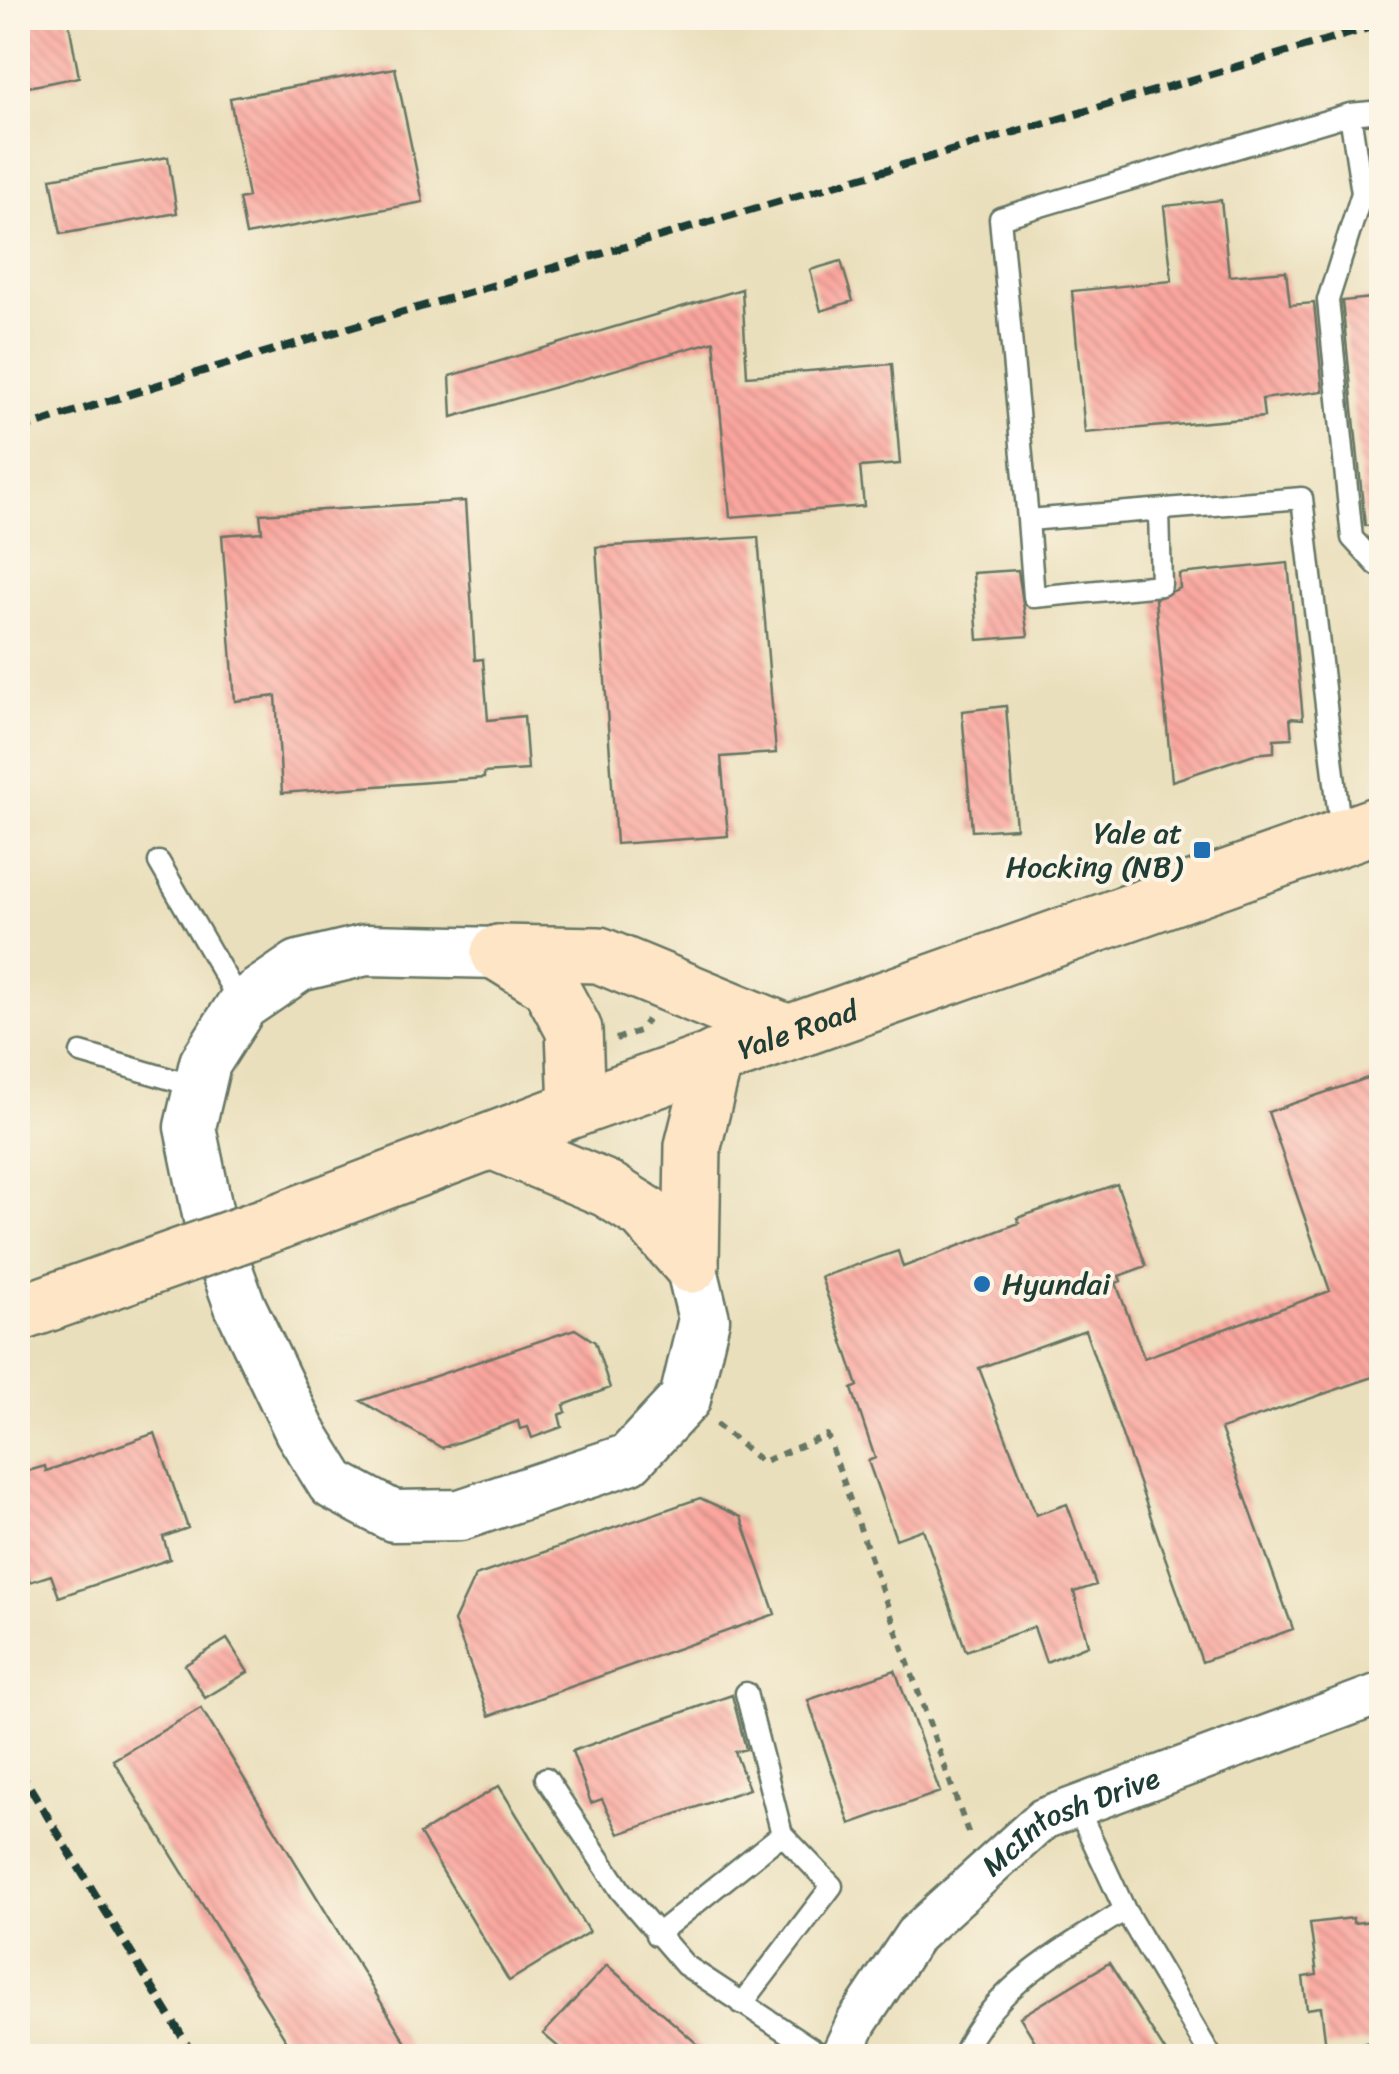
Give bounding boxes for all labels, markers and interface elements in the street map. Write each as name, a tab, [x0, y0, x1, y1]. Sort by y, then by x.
place label: Yale at Hocking (NB)	[1006, 806, 1183, 894]
marker: Yale at Hocking (NB)	[1191, 839, 1213, 861]
street label: Yale Road	[730, 983, 867, 1076]
place label: Hyundai	[1002, 1257, 1111, 1311]
marker: Hyundai	[971, 1273, 993, 1295]
street label: McIntosh Drive	[968, 1751, 1167, 1890]

